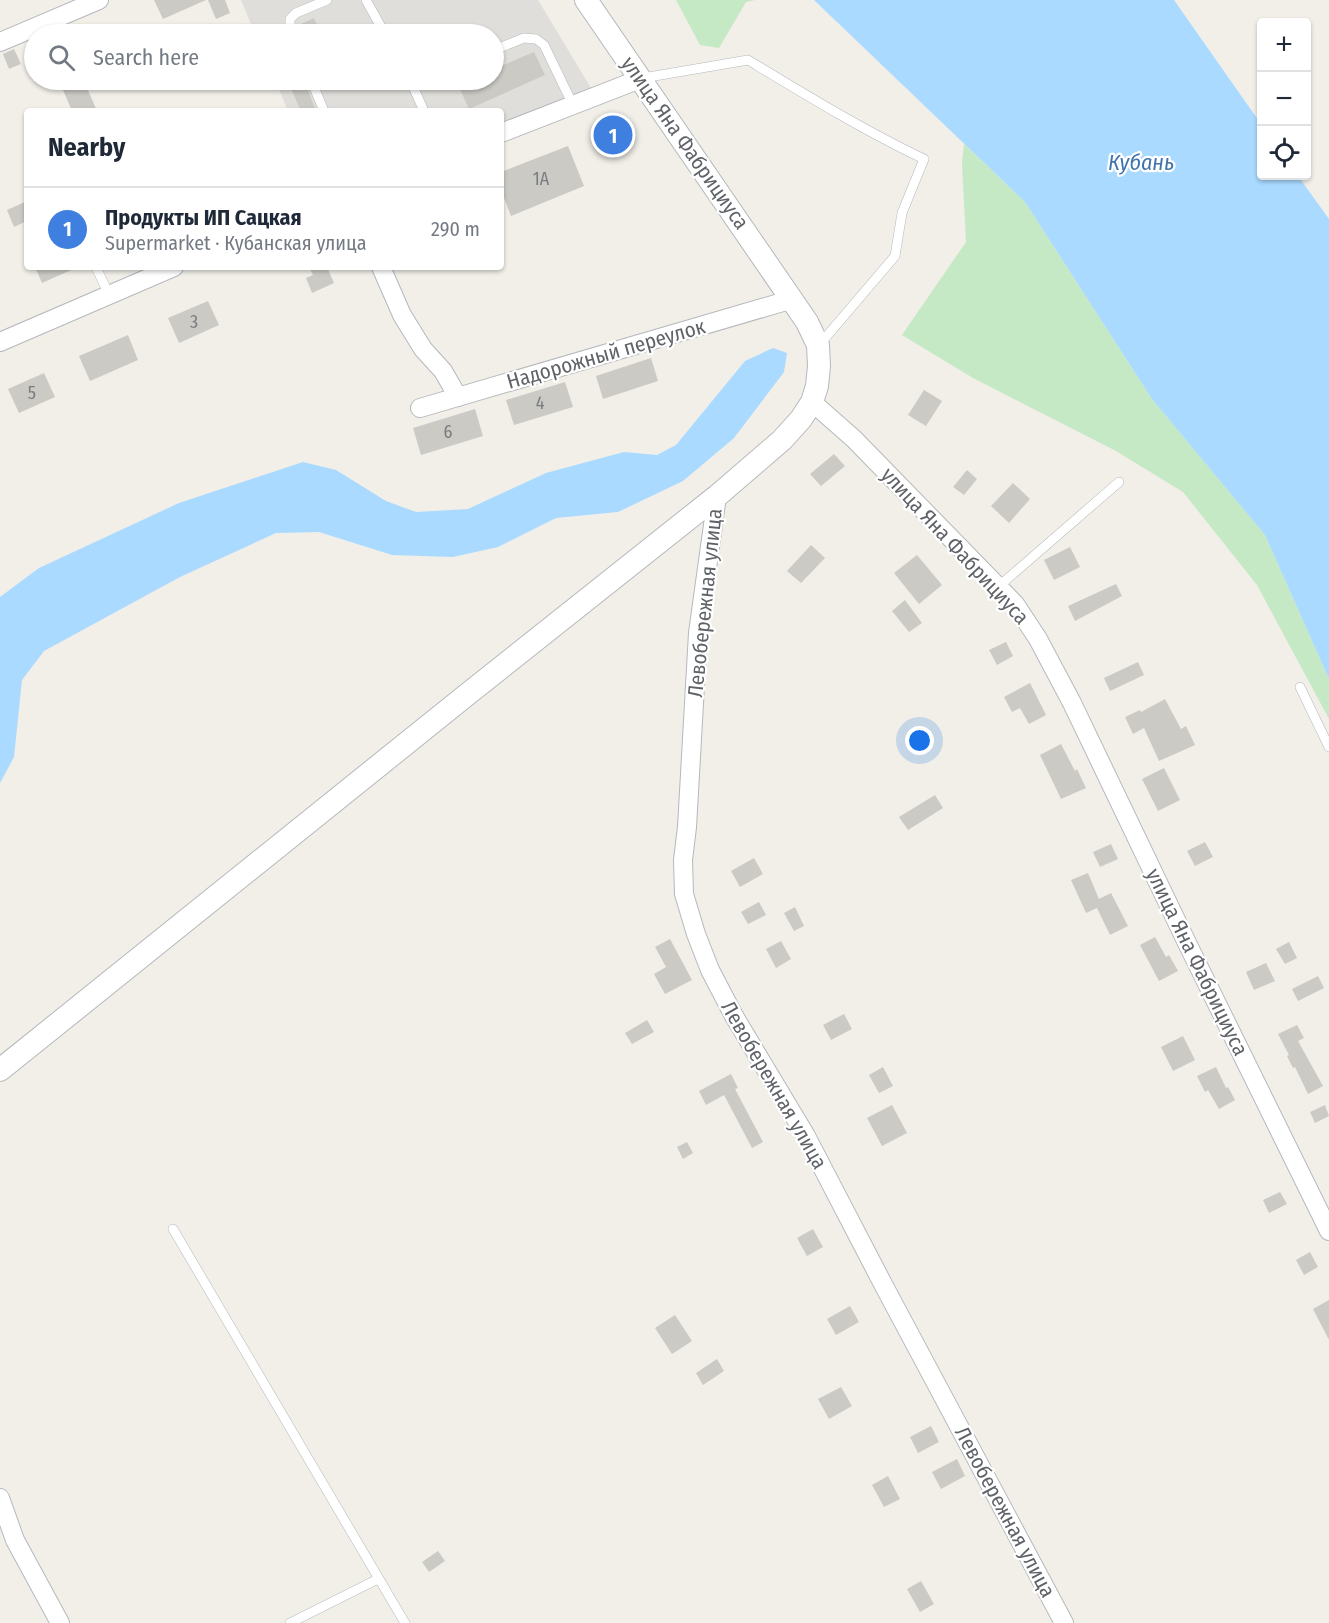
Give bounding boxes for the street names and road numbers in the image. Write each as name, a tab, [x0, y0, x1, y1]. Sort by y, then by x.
street label: улица Яна Фабрициуса	[616, 52, 754, 234]
street label: Надорожный переулок	[504, 313, 708, 395]
street label: улица Яна Фабрициуса	[876, 462, 1034, 630]
street label: Левобережная улица	[682, 507, 728, 699]
street label: улица Яна Фабрициуса	[1140, 864, 1254, 1060]
street label: Левобережная улица	[715, 996, 833, 1174]
street label: Левобережная улица	[949, 1422, 1061, 1602]

